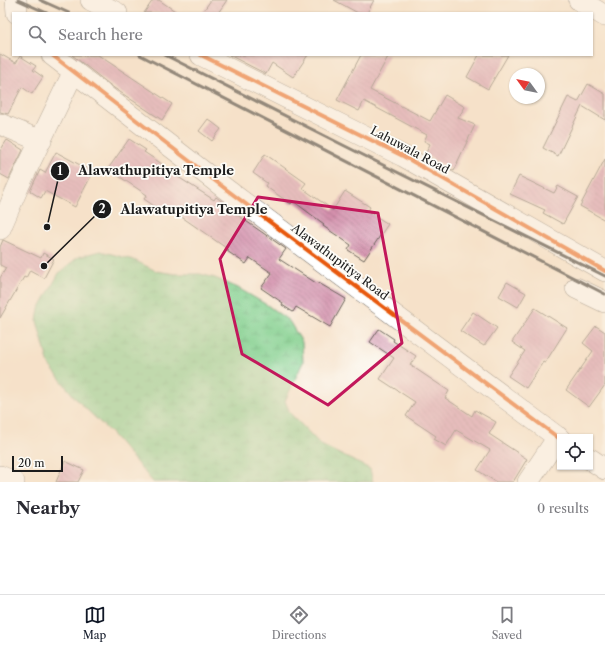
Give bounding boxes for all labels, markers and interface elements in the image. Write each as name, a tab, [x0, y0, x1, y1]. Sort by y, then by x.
search box	[12, 12, 593, 56]
icon: search	[26, 23, 48, 45]
text: Search here	[58, 25, 143, 44]
north arrow	[509, 68, 545, 104]
street label: Lahuwala Road	[368, 122, 453, 177]
callout: Alawathupitiya Temple	[50, 158, 243, 183]
text: Alawathupitiya Temple	[77, 162, 234, 178]
text: 1	[57, 163, 63, 178]
callout: Alawatupitiya Temple	[92, 197, 276, 222]
text: 2	[98, 201, 106, 216]
text: Alawatupitiya Temple	[119, 201, 268, 217]
street label: Alawathupitiya Road	[288, 220, 392, 303]
map controls	[557, 434, 593, 470]
button: locate	[557, 434, 593, 470]
scale bar	[12, 454, 63, 473]
text: 20 m	[18, 456, 44, 470]
text: Nearby	[16, 498, 80, 518]
text: 0 results	[537, 500, 589, 516]
tab: Map	[83, 604, 106, 642]
tab: Directions	[272, 604, 326, 642]
tab: Saved	[492, 604, 522, 642]

